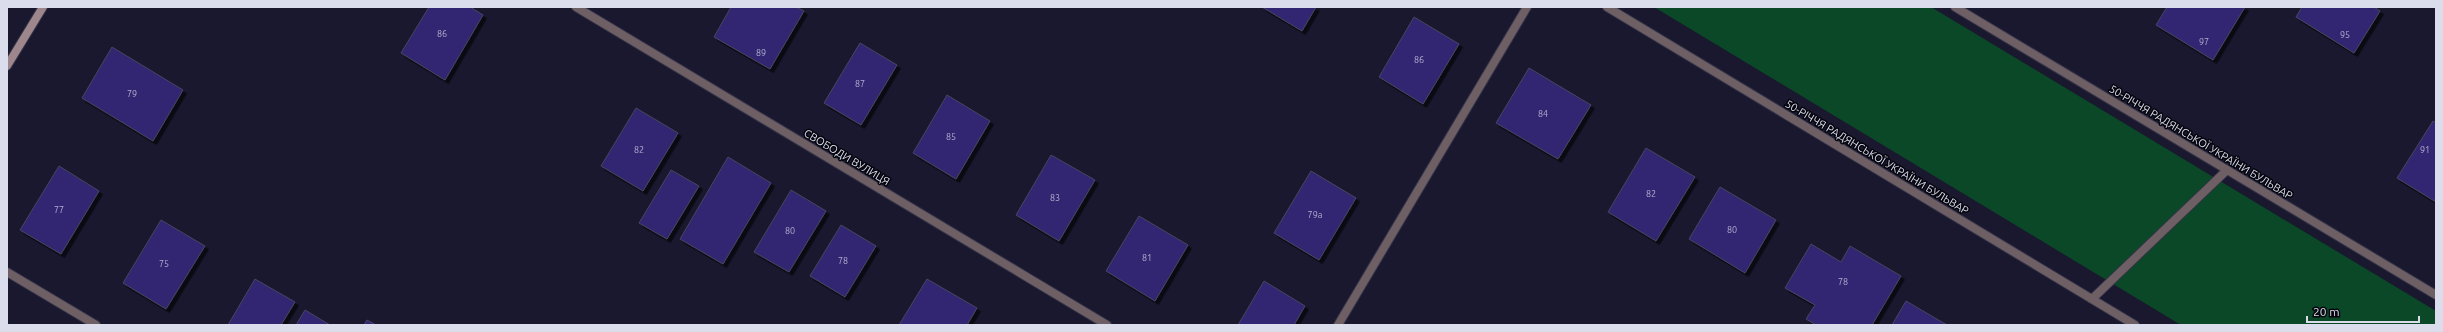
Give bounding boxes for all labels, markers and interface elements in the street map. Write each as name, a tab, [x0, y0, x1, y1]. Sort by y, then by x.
house number: 86	[437, 29, 447, 39]
house number: 95	[2340, 30, 2350, 40]
house number: 97	[2199, 37, 2209, 47]
house number: 89	[756, 48, 766, 58]
house number: 86	[1414, 55, 1424, 65]
house number: 87	[855, 79, 865, 89]
street label: 50-РІЧЧЯ РАДЯНСЬКОЇ УКРАЇНИ БУЛЬВАР	[2107, 82, 2295, 202]
house number: 79	[127, 89, 137, 99]
street label: 50-РІЧЧЯ РАДЯНСЬКОЇ УКРАЇНИ БУЛЬВАР	[1783, 97, 1971, 217]
house number: 84	[1538, 109, 1548, 119]
street label: СВОБОДИ ВУЛИЦЯ	[802, 127, 892, 187]
house number: 85	[946, 132, 956, 142]
house number: 82	[634, 145, 644, 155]
house number: 91	[2420, 145, 2430, 155]
house number: 82	[1646, 189, 1656, 199]
house number: 83	[1050, 193, 1060, 203]
house number: 77	[54, 205, 64, 215]
house number: 79а	[1308, 210, 1322, 220]
house number: 80	[1727, 225, 1737, 235]
house number: 80	[785, 226, 795, 236]
house number: 81	[1142, 253, 1152, 263]
house number: 78	[838, 256, 848, 266]
house number: 75	[159, 259, 169, 269]
house number: 78	[1838, 277, 1848, 287]
scale bar	[2307, 298, 2419, 324]
text: 20 m	[2313, 305, 2340, 318]

